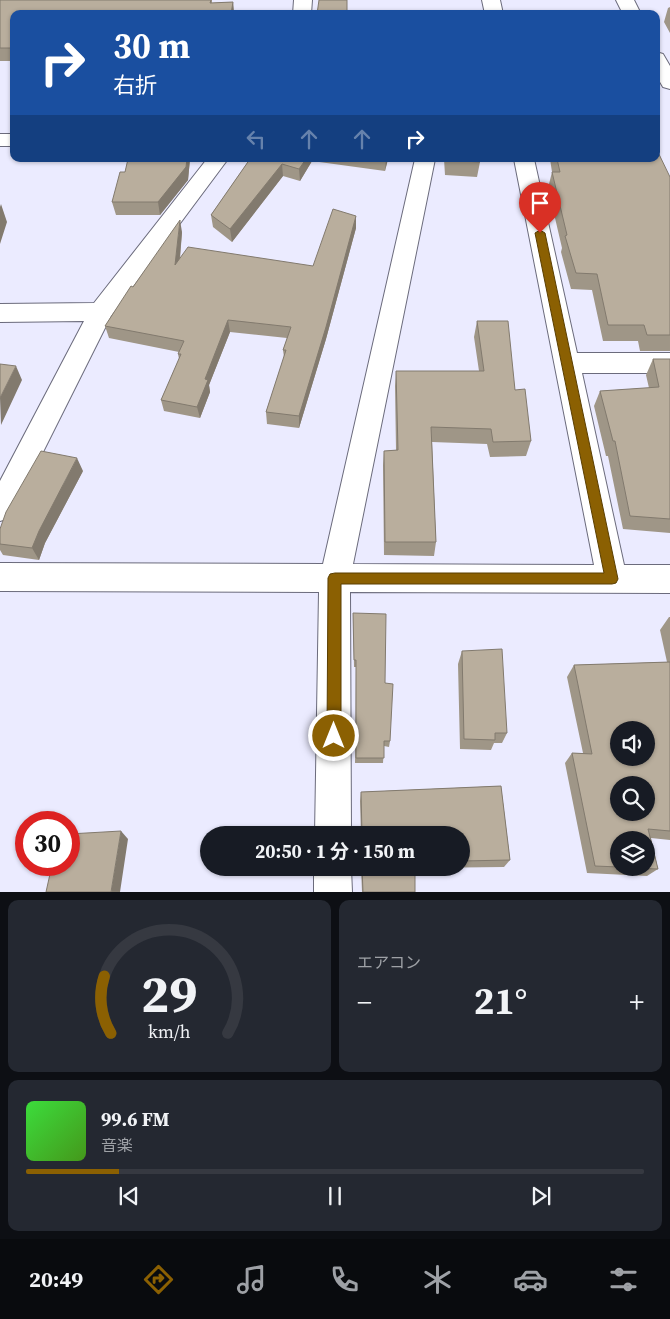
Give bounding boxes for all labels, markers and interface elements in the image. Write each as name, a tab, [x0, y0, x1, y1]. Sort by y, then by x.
text: 30 m	[113, 22, 190, 70]
icon: right	[30, 30, 95, 95]
text: 右折	[113, 70, 157, 100]
icon: left	[242, 125, 270, 153]
icon: ahead	[295, 125, 323, 153]
icon: ahead	[348, 125, 376, 153]
icon: right	[401, 125, 429, 153]
pin	[519, 182, 561, 233]
icon: arrive	[526, 189, 554, 217]
position arrow	[307, 709, 359, 761]
map controls	[610, 721, 655, 876]
button: sound	[610, 721, 655, 766]
button: search	[610, 776, 655, 821]
speed limit sign: 30	[15, 811, 80, 876]
button: layers	[610, 831, 655, 876]
text: 20:50 · 1 分 · 150 m	[255, 838, 415, 864]
text: エアコン	[357, 951, 421, 973]
text: 29	[141, 958, 198, 1029]
text: 21°	[474, 975, 527, 1027]
text: −	[357, 983, 372, 1021]
text: +	[629, 983, 644, 1021]
text: km/h	[148, 1019, 191, 1044]
text: 99.6 FM	[101, 1106, 170, 1132]
text: 音楽	[101, 1134, 133, 1156]
icon: previous	[115, 1182, 143, 1210]
icon: pause	[321, 1182, 349, 1210]
icon: next	[527, 1182, 555, 1210]
icon: directions	[141, 1262, 176, 1297]
icon: music	[234, 1262, 269, 1297]
icon: phone	[327, 1262, 362, 1297]
icon: climate	[420, 1262, 455, 1297]
icon: car	[513, 1262, 548, 1297]
icon: filters	[606, 1262, 641, 1297]
text: 20:49	[29, 1264, 83, 1294]

